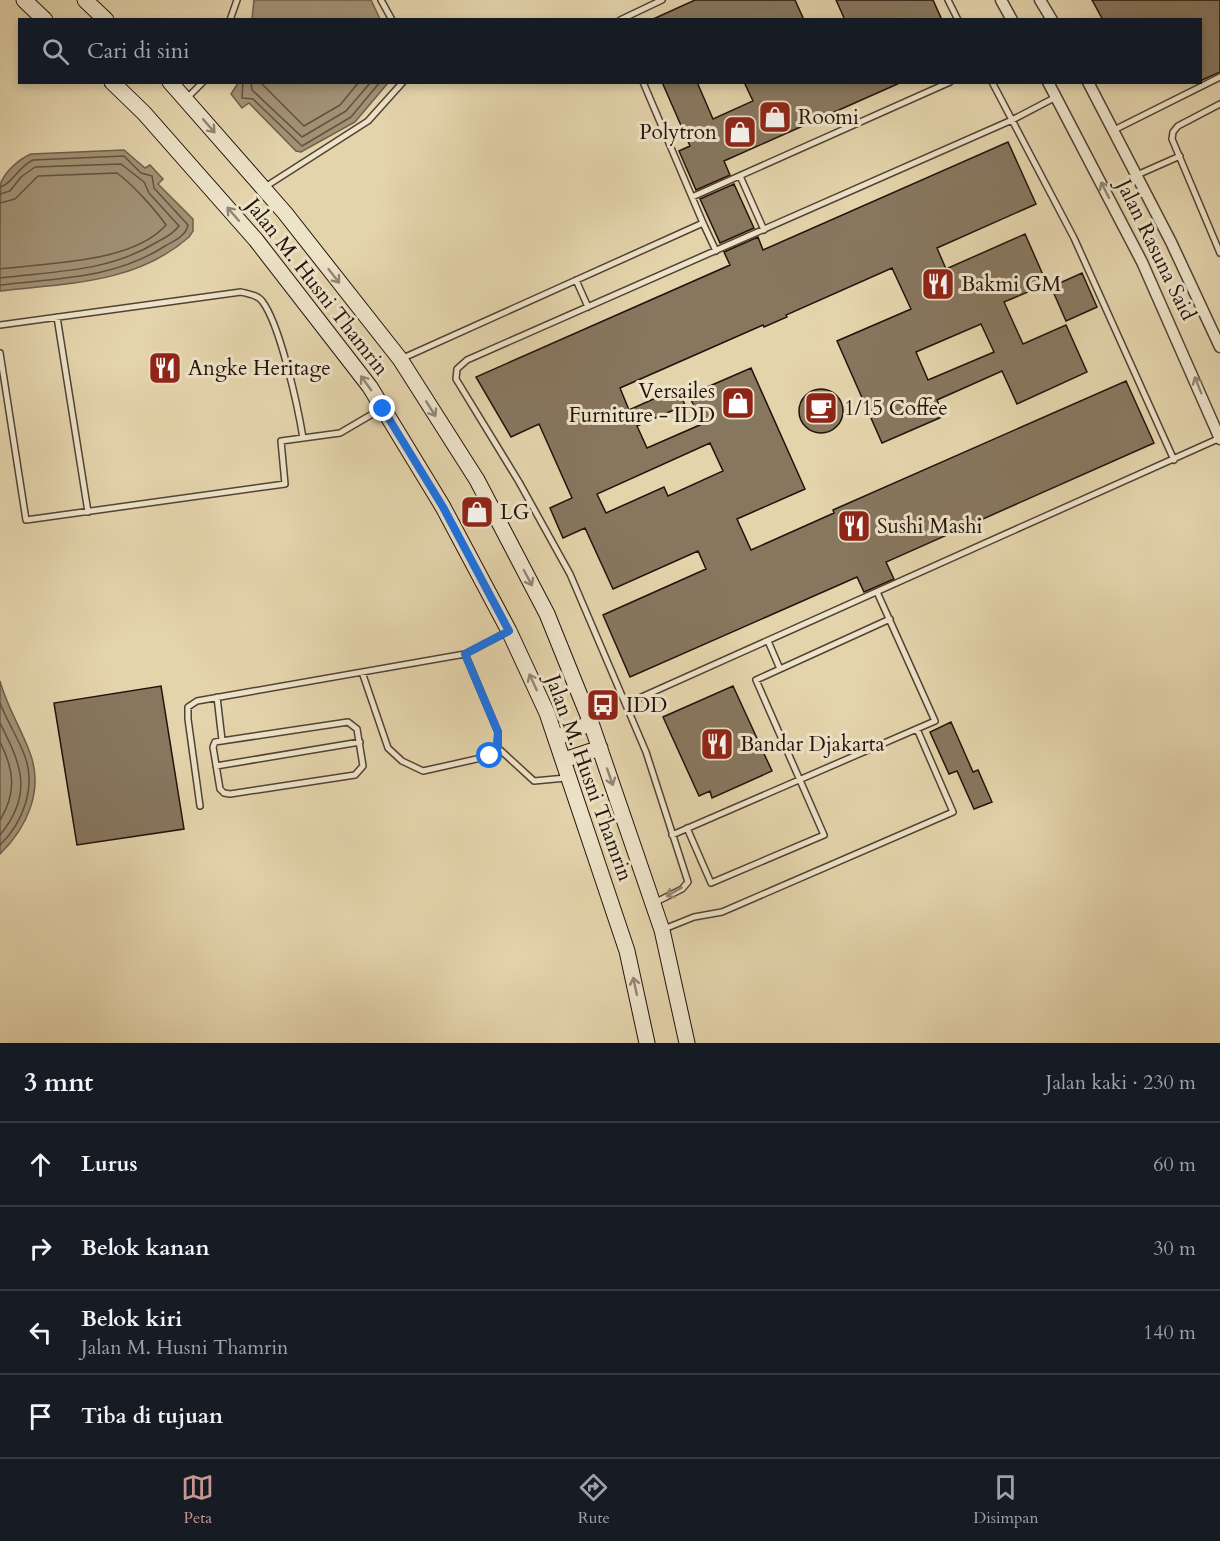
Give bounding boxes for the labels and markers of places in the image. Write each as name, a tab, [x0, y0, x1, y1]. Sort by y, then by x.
shop icon: Roomi	[757, 99, 793, 135]
place label: Roomi	[798, 103, 859, 132]
shop icon: Polytron	[722, 114, 758, 150]
place label: Polytron	[639, 118, 717, 147]
restaurant icon: Bakmi GM	[920, 266, 956, 302]
place label: Bakmi GM	[961, 270, 1062, 299]
restaurant icon: Angke Heritage	[147, 350, 183, 386]
place label: Angke Heritage	[188, 354, 331, 383]
place label: Versailes Furniture - IDD	[569, 377, 715, 430]
shop icon: Versailes Furniture - IDD	[720, 385, 756, 421]
cafe icon: 1/15 Coffee	[803, 390, 839, 426]
place label: 1/15 Coffee	[844, 394, 948, 423]
shop icon: LG	[459, 494, 495, 530]
place label: LG	[500, 498, 530, 527]
restaurant icon: Sushi Mashi	[836, 508, 872, 544]
place label: Sushi Mashi	[877, 512, 983, 541]
bus stop icon: IDD	[585, 687, 621, 723]
place label: IDD	[626, 691, 667, 720]
restaurant icon: Bandar Djakarta	[699, 726, 735, 762]
place label: Bandar Djakarta	[740, 730, 885, 759]

